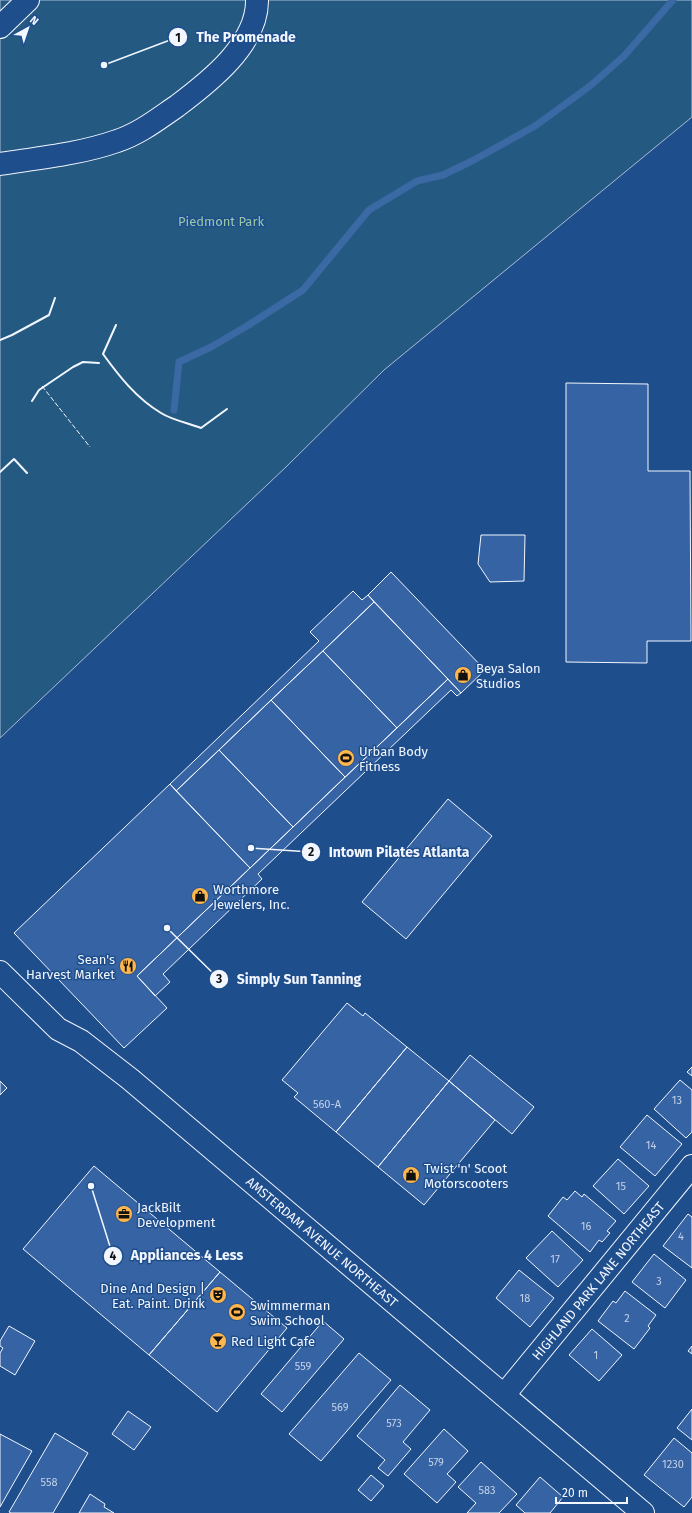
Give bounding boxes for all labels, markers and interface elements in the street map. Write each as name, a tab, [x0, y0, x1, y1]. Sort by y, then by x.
north arrow	[8, 8, 48, 48]
text: N	[27, 13, 41, 28]
callout: The Promenade	[168, 24, 303, 50]
text: The Promenade	[196, 29, 296, 46]
text: 1	[175, 31, 181, 45]
park label: Piedmont Park	[178, 214, 264, 229]
place label: Beya Salon Studios	[476, 661, 541, 691]
shop icon: Beya Salon Studios	[453, 665, 473, 685]
place label: Urban Body Fitness	[359, 744, 429, 774]
sports icon: Urban Body Fitness	[336, 748, 356, 768]
callout: Intown Pilates Atlanta	[301, 839, 478, 865]
text: Intown Pilates Atlanta	[329, 844, 470, 861]
text: 2	[308, 845, 314, 859]
place label: Worthmore Jewelers, Inc.	[213, 882, 290, 912]
shop icon: Worthmore Jewelers, Inc.	[190, 886, 210, 906]
place label: Sean's Harvest Market	[26, 952, 115, 982]
restaurant icon: Sean's Harvest Market	[118, 956, 138, 976]
callout: Simply Sun Tanning	[209, 966, 370, 992]
text: Simply Sun Tanning	[237, 971, 362, 988]
text: 3	[215, 972, 222, 986]
house number: 13	[672, 1094, 682, 1107]
house number: 560-A	[313, 1098, 342, 1111]
house number: 14	[646, 1139, 656, 1152]
place label: Twist 'n' Scoot Motorscooters	[424, 1161, 508, 1191]
shop icon: Twist 'n' Scoot Motorscooters	[401, 1165, 421, 1185]
street label: AMSTERDAM AVENUE NORTHEAST	[243, 1173, 401, 1310]
house number: 15	[616, 1180, 627, 1193]
street label: HIGHLAND PARK LANE NORTHEAST	[529, 1198, 667, 1363]
place label: JackBilt Development	[137, 1200, 216, 1230]
office icon: JackBilt Development	[114, 1204, 134, 1224]
house number: 16	[581, 1220, 591, 1233]
house number: 4	[678, 1230, 684, 1243]
callout: Appliances 4 Less	[103, 1243, 251, 1269]
text: Appliances 4 Less	[130, 1247, 243, 1264]
text: 4	[110, 1249, 117, 1263]
house number: 17	[550, 1253, 560, 1266]
house number: 3	[656, 1275, 662, 1288]
place label: Dine And Design | Eat. Paint. Drink	[100, 1281, 205, 1311]
theatre icon: Dine And Design | Eat. Paint. Drink	[208, 1285, 228, 1305]
house number: 18	[520, 1292, 530, 1305]
place label: Swimmerman Swim School	[250, 1298, 330, 1328]
sports icon: Swimmerman Swim School	[227, 1302, 247, 1322]
house number: 2	[624, 1312, 630, 1325]
bar icon: Red Light Cafe	[208, 1331, 228, 1351]
place label: Red Light Cafe	[231, 1334, 315, 1349]
house number: 1	[594, 1349, 598, 1362]
house number: 559	[295, 1360, 312, 1373]
house number: 569	[332, 1401, 349, 1414]
house number: 573	[386, 1417, 402, 1430]
house number: 579	[428, 1456, 444, 1469]
house number: 1230	[662, 1458, 684, 1471]
house number: 558	[40, 1476, 58, 1489]
scale bar	[556, 1479, 627, 1505]
house number: 583	[478, 1484, 496, 1497]
text: 20 m	[562, 1486, 588, 1500]

